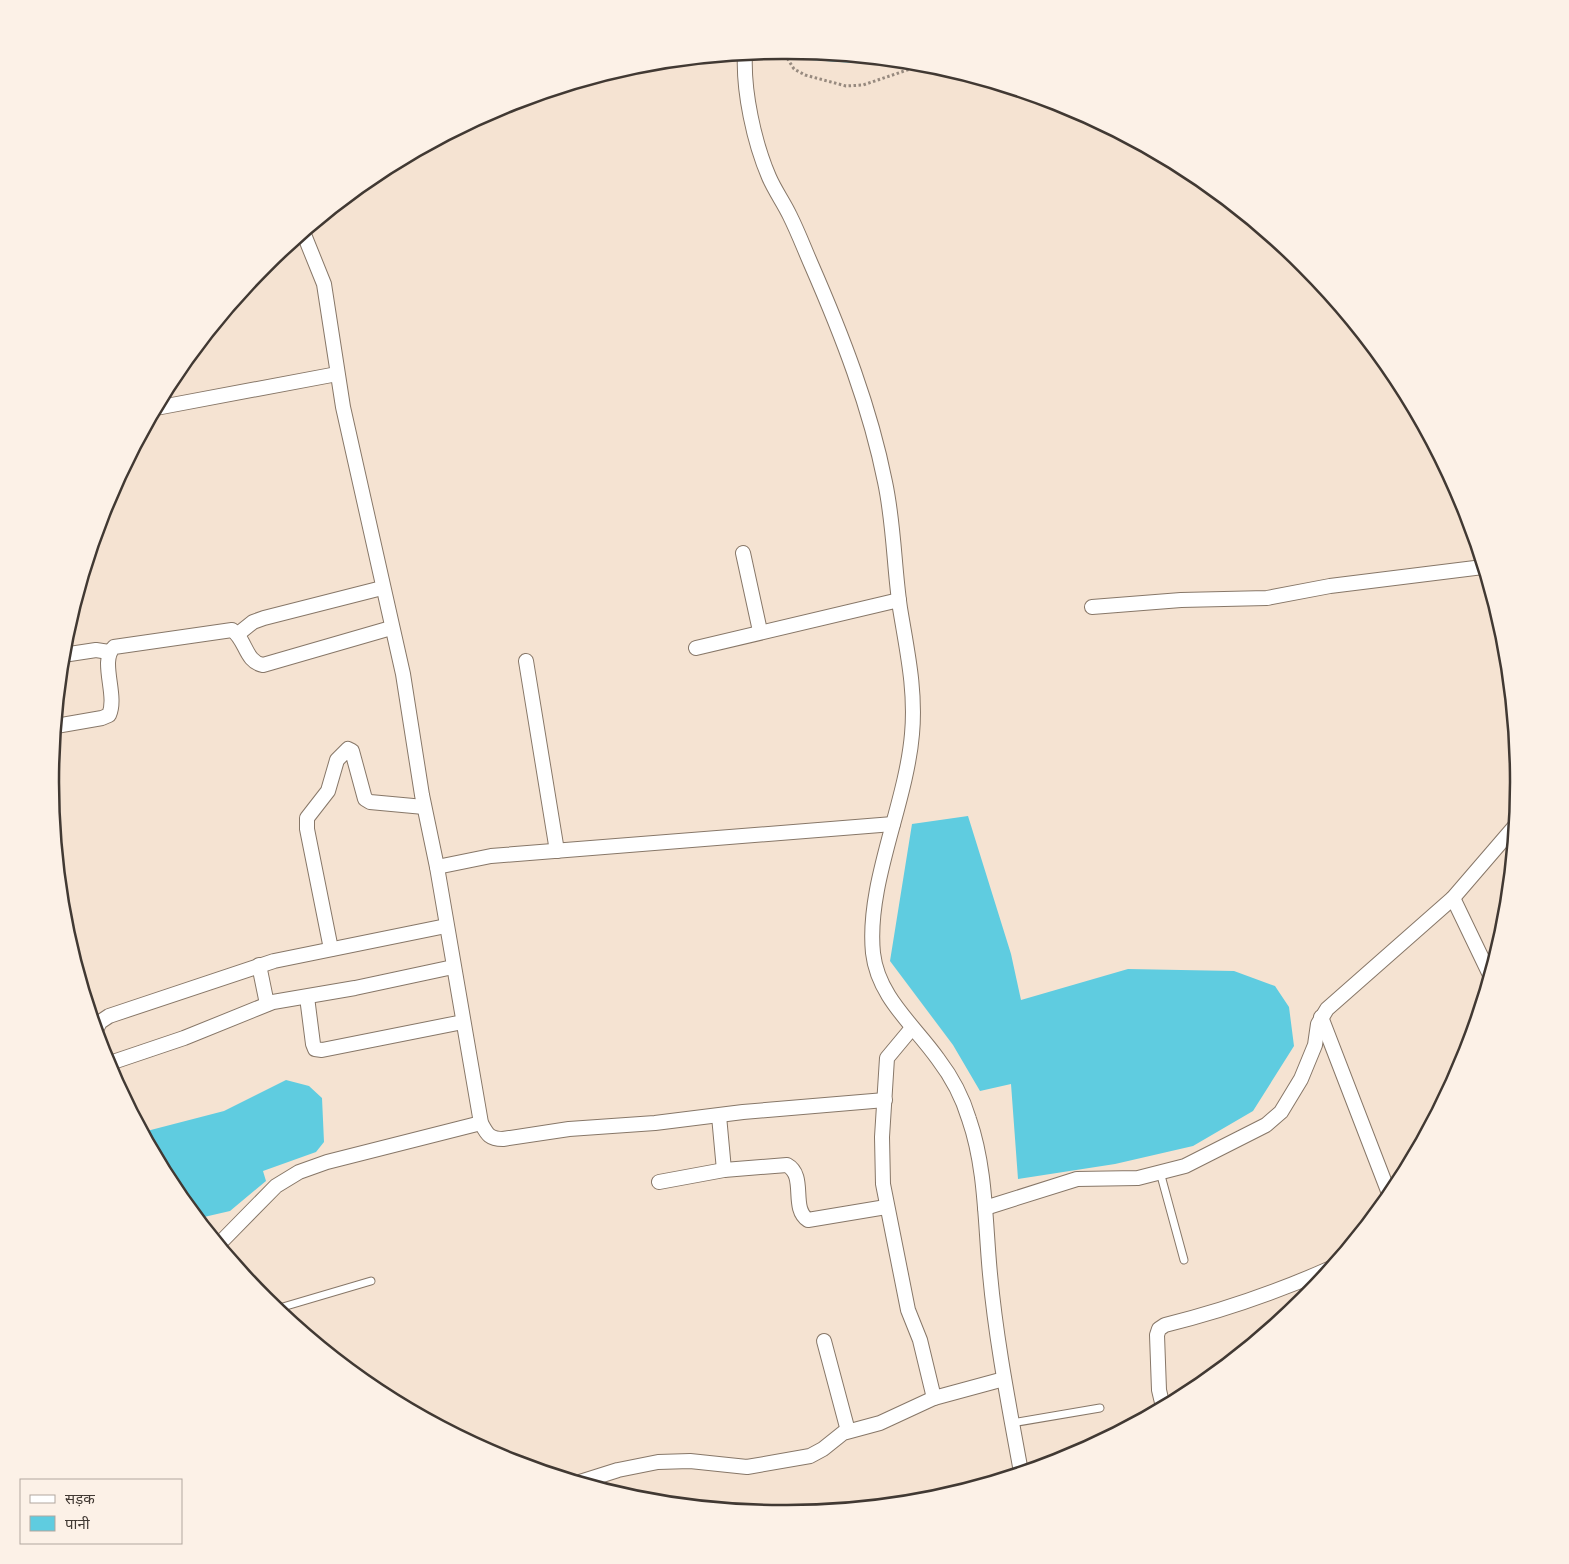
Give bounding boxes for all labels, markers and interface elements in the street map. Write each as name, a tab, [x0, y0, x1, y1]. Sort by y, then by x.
legend	[20, 1479, 182, 1544]
text: सड़क	[65, 1491, 95, 1510]
text: पानी	[65, 1516, 91, 1535]

